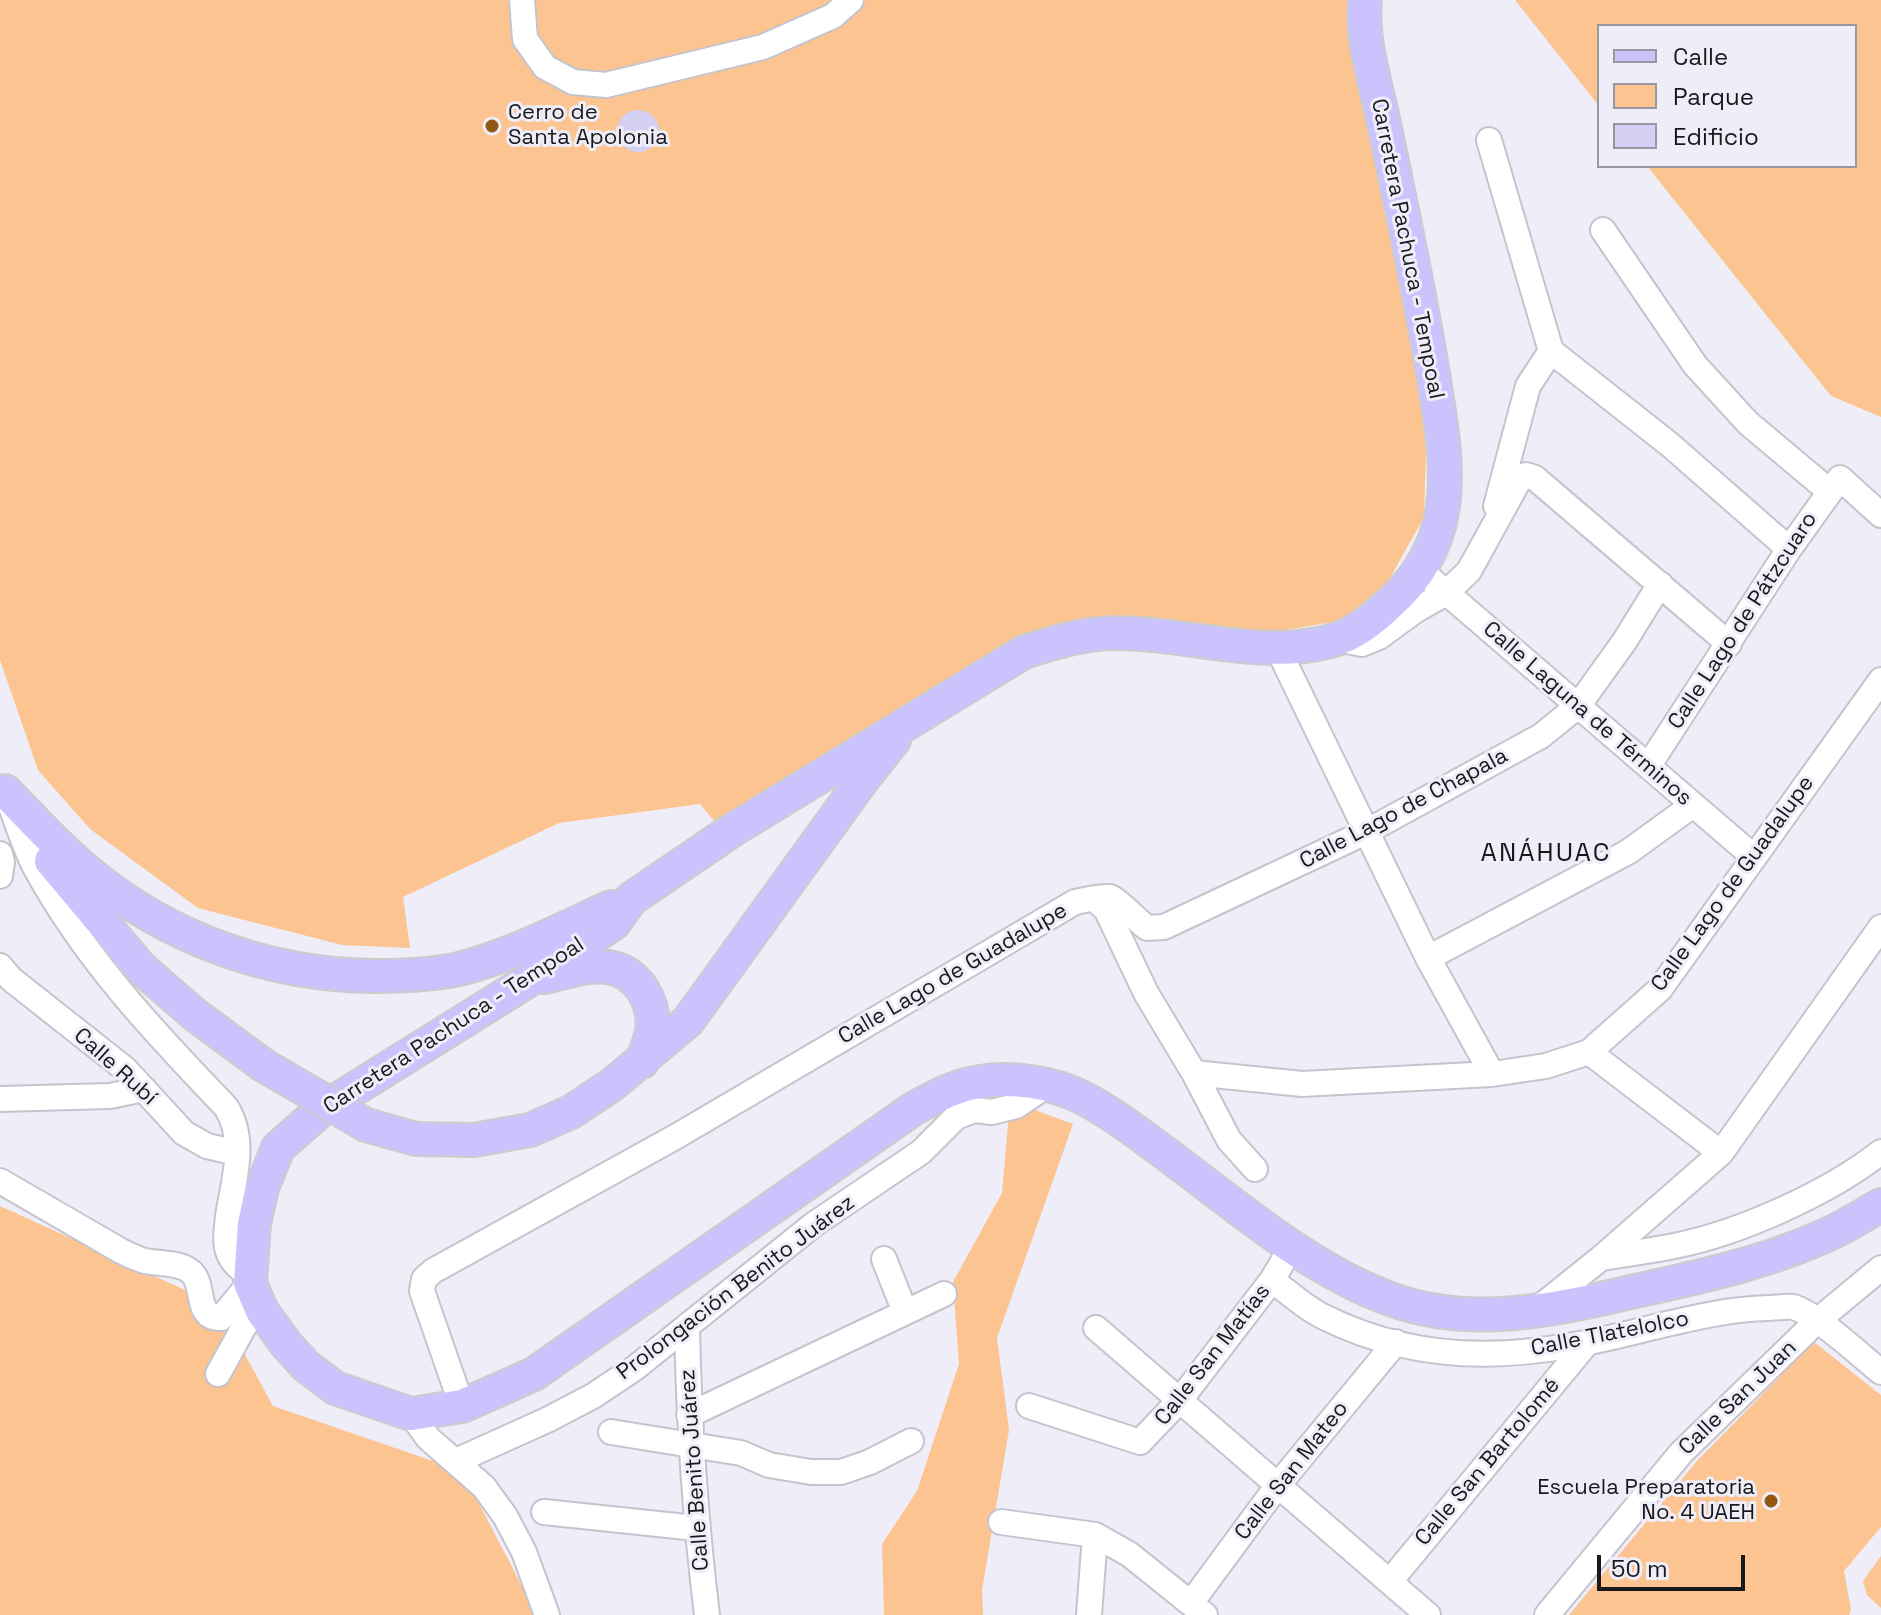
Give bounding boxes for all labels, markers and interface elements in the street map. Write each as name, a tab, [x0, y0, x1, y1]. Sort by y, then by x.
legend	[1597, 24, 1857, 168]
text: Calle	[1673, 41, 1728, 72]
text: Parque	[1673, 81, 1754, 112]
street label: Carretera Pachuca - Tempoal	[1365, 97, 1449, 401]
place label: Cerro de Santa Apolonia	[508, 100, 668, 152]
marker: Cerro de Santa Apolonia	[483, 117, 501, 135]
text: Edificio	[1673, 121, 1759, 152]
street label: Calle Lago de Pátzcuaro	[1663, 507, 1823, 735]
street label: Calle Laguna de Términos	[1477, 616, 1697, 812]
street label: Calle Lago de Chapala	[1295, 743, 1513, 875]
street label: Calle Lago de Guadalupe	[1646, 771, 1820, 997]
district label: ANÁHUAC	[1481, 838, 1611, 870]
street label: Calle Lago de Guadalupe	[834, 898, 1072, 1050]
street label: Carretera Pachuca - Tempoal	[319, 932, 589, 1120]
street label: Calle Rubí	[68, 1023, 162, 1111]
street label: Prolongación Benito Juárez	[612, 1190, 860, 1386]
street label: Calle San Matías	[1150, 1279, 1276, 1431]
street label: Calle Tlatelolco	[1529, 1306, 1691, 1362]
street label: Calle San Juan	[1674, 1335, 1802, 1461]
street label: Calle Benito Juárez	[675, 1368, 715, 1572]
street label: Calle San Bartolomé	[1410, 1373, 1566, 1551]
street label: Calle San Mateo	[1230, 1396, 1354, 1546]
place label: Escuela Preparatoria No. 4 UAEH	[1537, 1475, 1755, 1526]
marker: Escuela Preparatoria No. 4 UAEH	[1762, 1492, 1780, 1510]
scale bar	[1601, 1539, 1749, 1589]
text: 50 m	[1611, 1553, 1668, 1584]

